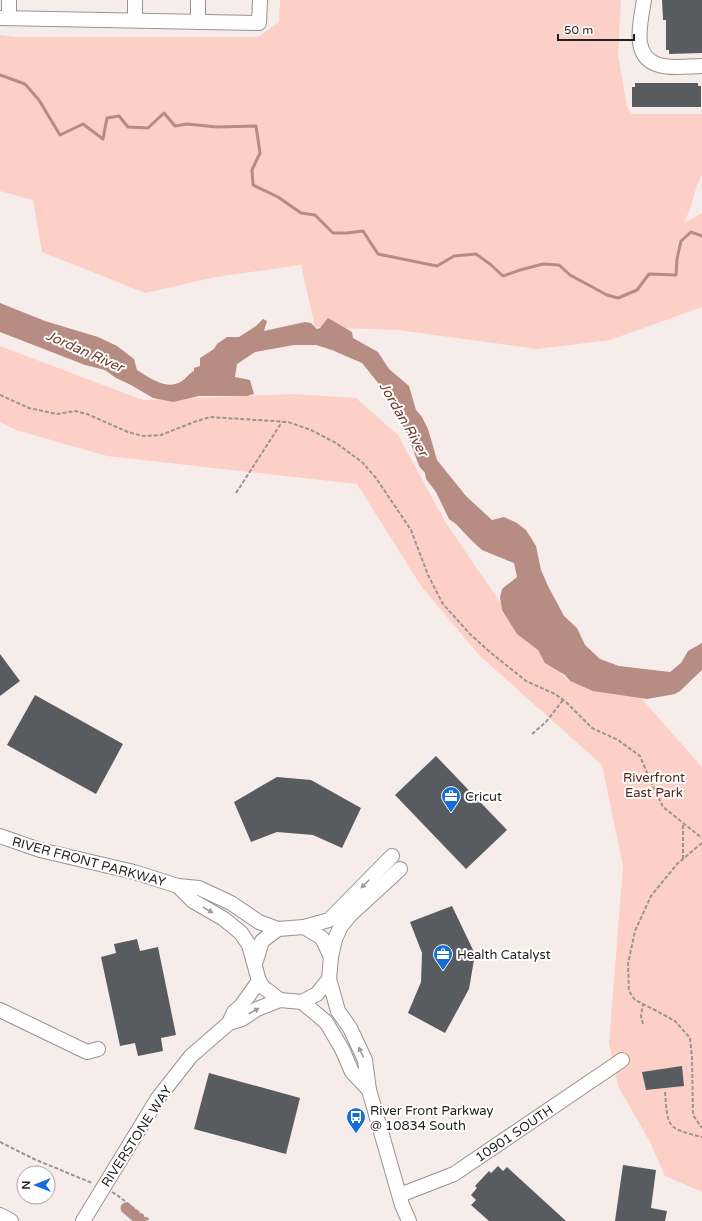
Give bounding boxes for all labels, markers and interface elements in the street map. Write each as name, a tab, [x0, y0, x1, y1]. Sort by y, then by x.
scale bar	[558, 16, 634, 42]
text: 50 m	[564, 23, 593, 37]
water label: Jordan River	[43, 327, 128, 377]
water label: Jordan River	[375, 379, 433, 461]
park label: Riverfront East Park	[623, 770, 685, 801]
office icon: Cricut	[440, 785, 462, 813]
place label: Cricut	[465, 789, 502, 805]
street label: RIVER FRONT PARKWAY	[10, 834, 167, 890]
one-way arrow	[360, 879, 370, 889]
one-way arrow	[202, 907, 214, 913]
office icon: Health Catalyst	[432, 943, 454, 971]
place label: Health Catalyst	[457, 947, 551, 963]
one-way arrow	[248, 1008, 260, 1015]
one-way arrow	[358, 1047, 364, 1058]
street label: RIVERSTONE WAY	[98, 1083, 176, 1190]
street label: 10901 SOUTH	[473, 1102, 556, 1166]
place label: River Front Parkway @ 10834 South	[370, 1103, 494, 1134]
bus stop icon: River Front Parkway @ 10834 South	[345, 1106, 367, 1134]
north arrow	[16, 1165, 56, 1205]
text: N	[20, 1181, 33, 1189]

